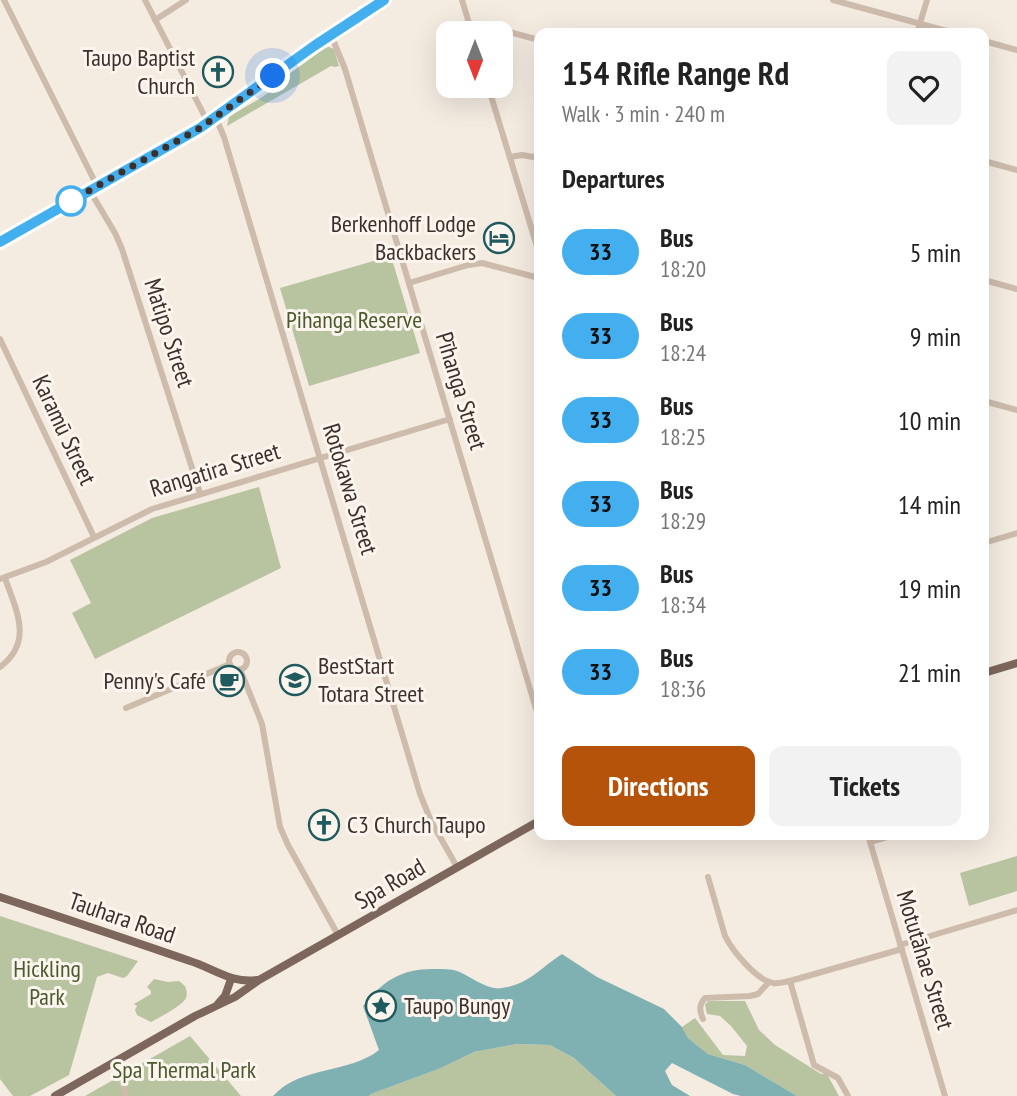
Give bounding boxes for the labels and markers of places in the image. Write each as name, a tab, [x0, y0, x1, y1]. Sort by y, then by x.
place label: Taupo Baptist Church	[83, 42, 195, 101]
church icon: Taupo Baptist Church	[201, 55, 235, 89]
unlabelled marker	[56, 186, 86, 216]
place label: Berkenhoff Lodge Backbackers	[331, 208, 476, 267]
hotel icon: Berkenhoff Lodge Backbackers	[482, 221, 516, 255]
place label: BestStart Totara Street	[318, 650, 424, 709]
school or university icon: BestStart Totara Street	[278, 663, 312, 697]
cafe icon: Penny's Café	[212, 664, 246, 698]
place label: Penny's Café	[103, 665, 206, 696]
church icon: C3 Church Taupo	[307, 808, 341, 842]
place label: C3 Church Taupo	[347, 809, 486, 840]
place icon: Taupo Bungy	[364, 989, 398, 1023]
place label: Taupo Bungy	[404, 990, 510, 1021]

